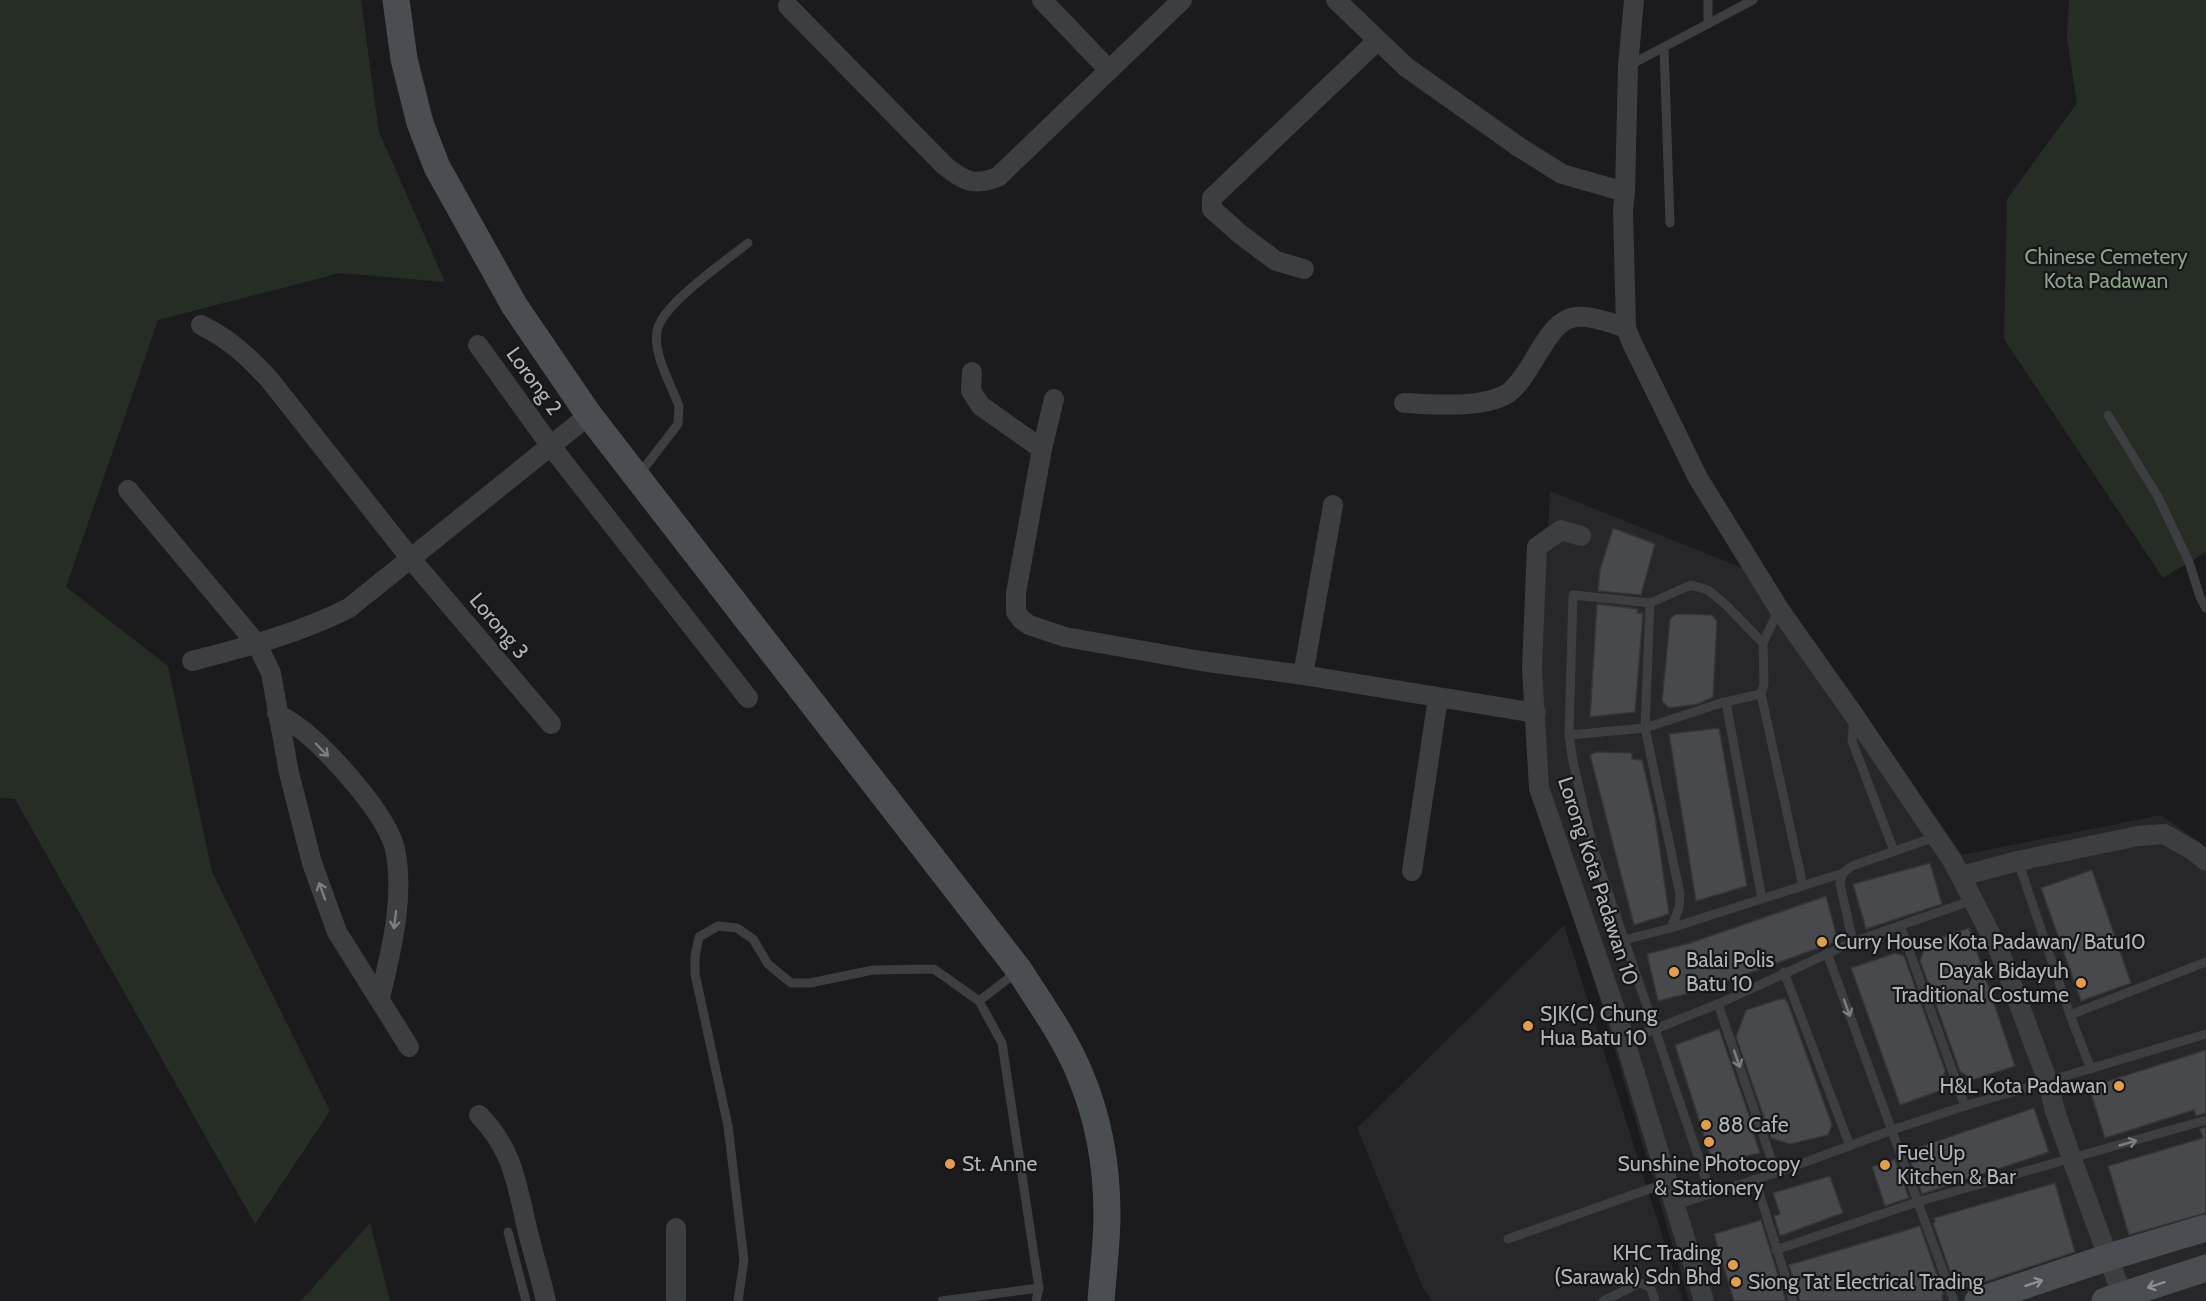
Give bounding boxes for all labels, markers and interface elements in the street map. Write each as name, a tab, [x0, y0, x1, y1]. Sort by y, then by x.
park label: Chinese Cemetery Kota Padawan	[2025, 244, 2188, 293]
street label: Lorong 2	[501, 342, 567, 419]
street label: Lorong 3	[465, 588, 534, 664]
one-way arrow	[315, 742, 330, 757]
street label: Lorong Kota Padawan 10	[1553, 774, 1644, 988]
one-way arrow	[316, 883, 327, 901]
one-way arrow	[389, 909, 400, 929]
place label: Curry House Kota Padawan/ Batu10	[1834, 929, 2146, 954]
marker: Curry House Kota Padawan/ Batu10	[1815, 935, 1829, 949]
place label: Balai Polis Batu 10	[1686, 947, 1775, 996]
place label: Dayak Bidayuh Traditional Costume	[1892, 958, 2069, 1007]
marker: Balai Polis Batu 10	[1667, 965, 1681, 979]
marker: Dayak Bidayuh Traditional Costume	[2074, 976, 2088, 990]
one-way arrow	[1842, 998, 1853, 1017]
place label: SJK(C) Chung Hua Batu 10	[1540, 1001, 1658, 1050]
marker: SJK(C) Chung Hua Batu 10	[1521, 1019, 1535, 1033]
one-way arrow	[1733, 1049, 1744, 1068]
place label: H&L Kota Padawan	[1939, 1073, 2107, 1098]
marker: H&L Kota Padawan	[2112, 1079, 2126, 1093]
place label: 88 Cafe	[1718, 1112, 1789, 1137]
marker: 88 Cafe	[1699, 1118, 1713, 1132]
marker: Sunshine Photocopy & Stationery	[1702, 1135, 1716, 1149]
one-way arrow	[2118, 1137, 2137, 1148]
place label: Fuel Up Kitchen & Bar	[1897, 1140, 2016, 1189]
place label: St. Anne	[962, 1151, 1038, 1176]
place label: Sunshine Photocopy & Stationery	[1618, 1151, 1801, 1200]
marker: St. Anne	[943, 1157, 957, 1171]
marker: Fuel Up Kitchen & Bar	[1878, 1158, 1892, 1172]
place label: KHC Trading (Sarawak) Sdn Bhd	[1554, 1240, 1722, 1289]
marker: KHC Trading (Sarawak) Sdn Bhd	[1726, 1258, 1740, 1272]
place label: Siong Tat Electrical Trading	[1748, 1269, 1984, 1294]
marker: Siong Tat Electrical Trading	[1729, 1275, 1743, 1289]
one-way arrow	[2024, 1277, 2043, 1288]
one-way arrow	[2147, 1280, 2166, 1291]

